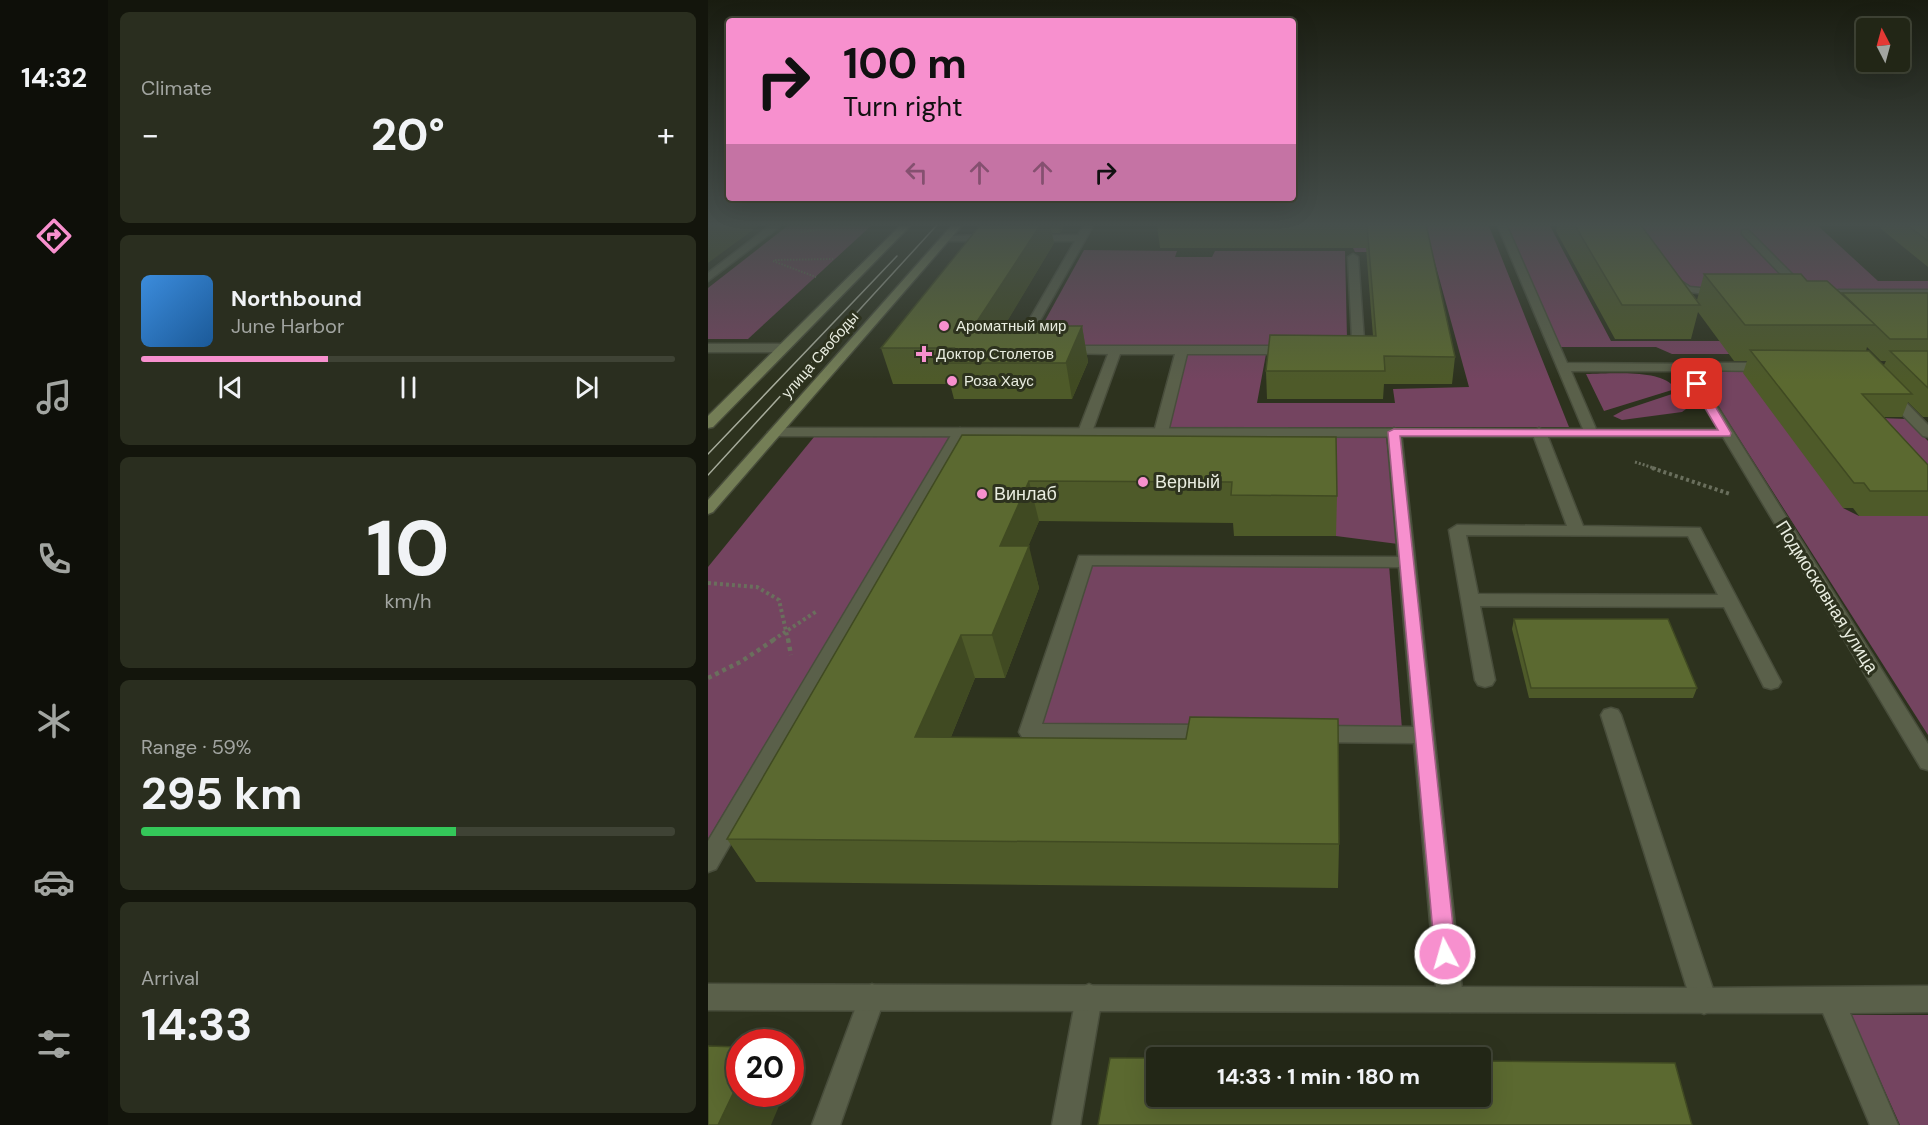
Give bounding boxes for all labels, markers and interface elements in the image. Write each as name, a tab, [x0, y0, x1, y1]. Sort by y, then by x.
north arrow	[1856, 18, 1910, 72]
map controls	[1856, 18, 1910, 72]
text: 100 m	[843, 36, 967, 91]
icon: right	[744, 42, 822, 120]
text: 14:32	[21, 60, 87, 95]
text: Climate	[141, 75, 212, 101]
text: Turn right	[843, 89, 963, 124]
text: 20°	[371, 105, 445, 164]
text: −	[141, 113, 159, 156]
text: +	[657, 113, 675, 156]
icon: left	[900, 156, 933, 189]
icon: ahead	[963, 156, 996, 189]
icon: ahead	[1026, 156, 1059, 189]
icon: right	[1089, 156, 1122, 189]
icon: directions	[33, 215, 75, 257]
text: Northbound	[231, 284, 362, 313]
street label: улица Свободы	[777, 308, 863, 402]
text: June Harbor	[231, 313, 344, 339]
place label: Ароматный мир	[956, 316, 1066, 336]
marker: Ароматный мир	[937, 319, 951, 333]
place label: Доктор Столетов	[936, 344, 1054, 364]
marker: Доктор Столетов	[917, 347, 931, 361]
pin	[1671, 358, 1722, 409]
icon: arrive	[1680, 367, 1713, 400]
icon: previous	[214, 371, 247, 404]
icon: pause	[392, 371, 425, 404]
icon: next	[570, 371, 603, 404]
place label: Роза Хаус	[964, 371, 1034, 391]
marker: Роза Хаус	[945, 374, 959, 388]
icon: music	[33, 376, 75, 418]
place label: Верный	[1155, 470, 1220, 494]
marker: Верный	[1136, 475, 1150, 489]
place label: Винлаб	[994, 482, 1057, 506]
marker: Винлаб	[975, 487, 989, 501]
text: 10	[366, 498, 450, 599]
street label: Подмосковная улица	[1770, 516, 1884, 679]
icon: phone	[33, 538, 75, 580]
text: km/h	[384, 588, 432, 614]
icon: climate	[33, 700, 75, 742]
text: Range · 59%	[141, 734, 252, 760]
text: 295 km	[141, 764, 302, 823]
icon: car	[33, 861, 75, 903]
position arrow	[1413, 922, 1477, 986]
text: Arrival	[141, 965, 199, 991]
text: 14:33	[141, 995, 252, 1054]
icon: filters	[33, 1023, 75, 1065]
speed limit sign: 20	[726, 1029, 804, 1107]
text: 14:33 · 1 min · 180 m	[1217, 1062, 1420, 1091]

